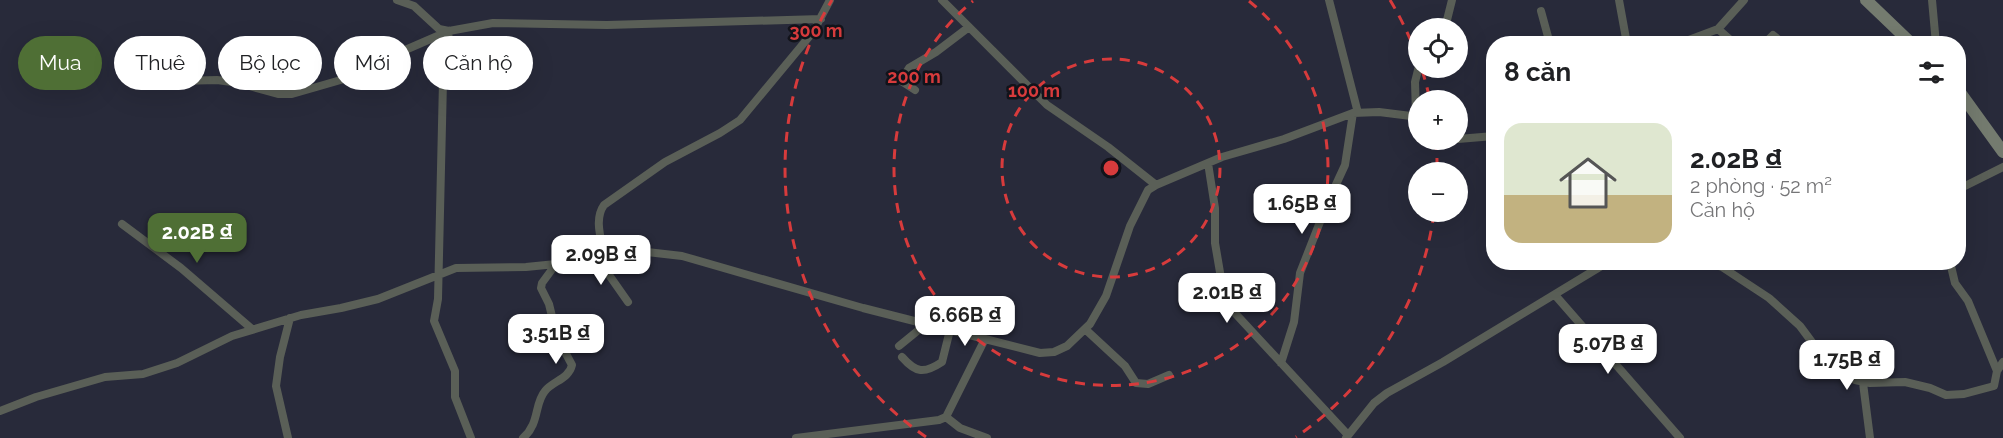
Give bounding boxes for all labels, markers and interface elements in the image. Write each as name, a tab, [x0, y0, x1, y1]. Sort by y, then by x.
map controls	[1408, 18, 1468, 222]
button: locate	[1408, 18, 1468, 78]
text: 300 m	[789, 20, 843, 41]
chip: Mua	[18, 36, 102, 90]
chip: Thuê	[114, 36, 206, 90]
chip: Bộ lọc	[218, 36, 322, 90]
chip: Mới	[334, 36, 411, 90]
chip: Căn hộ	[423, 36, 533, 90]
icon: filters	[1915, 56, 1948, 89]
text: 8 căn	[1504, 57, 1571, 87]
text: 200 m	[887, 66, 941, 87]
text: 100 m	[1008, 80, 1060, 101]
button: +	[1408, 90, 1468, 150]
text: 2.02B ₫	[1690, 144, 1782, 174]
icon: home	[1552, 147, 1624, 219]
centre of rings	[1101, 158, 1121, 178]
button: −	[1408, 162, 1468, 222]
text: 2 phòng · 52 m²	[1690, 174, 1832, 198]
pin: 1.65B ₫	[1247, 184, 1357, 235]
text: 1.65B ₫	[1268, 191, 1336, 215]
text: Căn hộ	[1690, 198, 1755, 222]
pin: 2.02B ₫	[142, 213, 252, 264]
text: 2.02B ₫	[162, 220, 232, 244]
pin: 2.09B ₫	[546, 235, 656, 286]
text: 2.09B ₫	[565, 242, 637, 266]
pin: 2.01B ₫	[1172, 273, 1282, 324]
text: 2.01B ₫	[1192, 280, 1262, 304]
pin: 6.66B ₫	[910, 296, 1020, 347]
text: 6.66B ₫	[929, 303, 1001, 327]
pin: 3.51B ₫	[501, 314, 611, 365]
text: 3.51B ₫	[522, 321, 590, 345]
pin: 5.07B ₫	[1553, 324, 1663, 375]
text: 5.07B ₫	[1573, 331, 1643, 355]
pin: 1.75B ₫	[1792, 340, 1902, 391]
text: 1.75B ₫	[1813, 347, 1881, 371]

